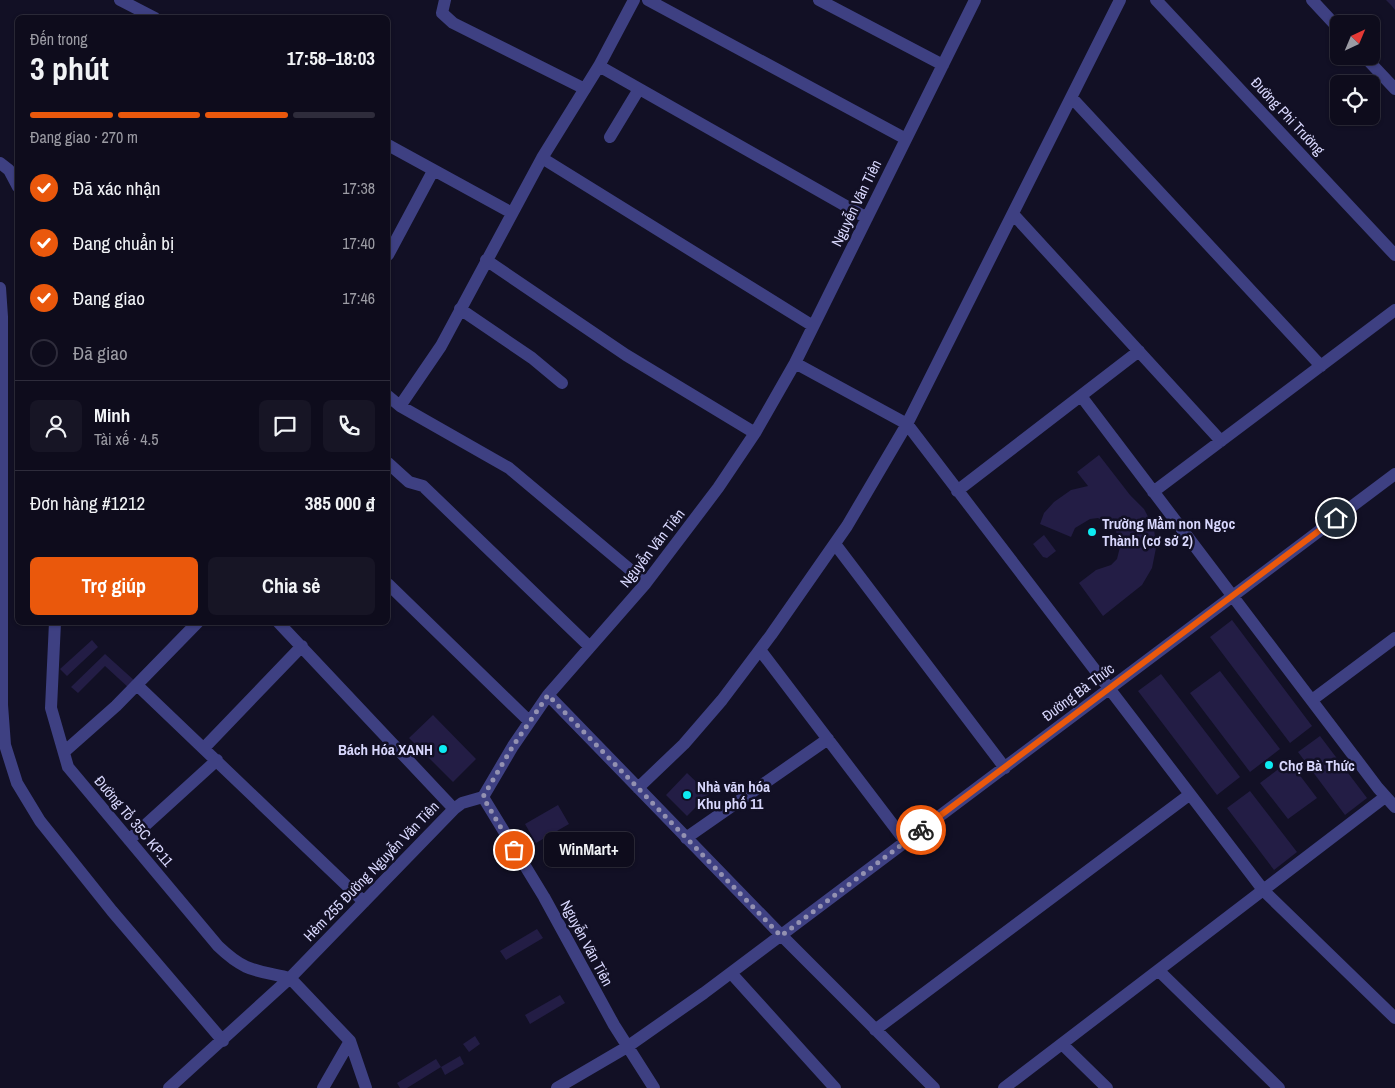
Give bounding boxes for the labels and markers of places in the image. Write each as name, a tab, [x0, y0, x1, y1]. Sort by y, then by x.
pin	[1315, 497, 1357, 539]
place label: Trường Mầm non Ngọc Thành (cơ sở 2)	[1102, 513, 1235, 551]
marker: Trường Mầm non Ngọc Thành (cơ sở 2)	[1086, 526, 1098, 538]
place label: Bách Hóa XANH	[338, 739, 433, 760]
marker: Bách Hóa XANH	[437, 743, 449, 755]
place label: Chợ Bà Thức	[1279, 755, 1355, 776]
marker: Chợ Bà Thức	[1263, 759, 1275, 771]
place label: Nhà văn hóa Khu phố 11	[697, 776, 770, 814]
marker: Nhà văn hóa Khu phố 11	[681, 789, 693, 801]
pin	[493, 829, 535, 871]
callout: WinMart+	[544, 832, 634, 868]

